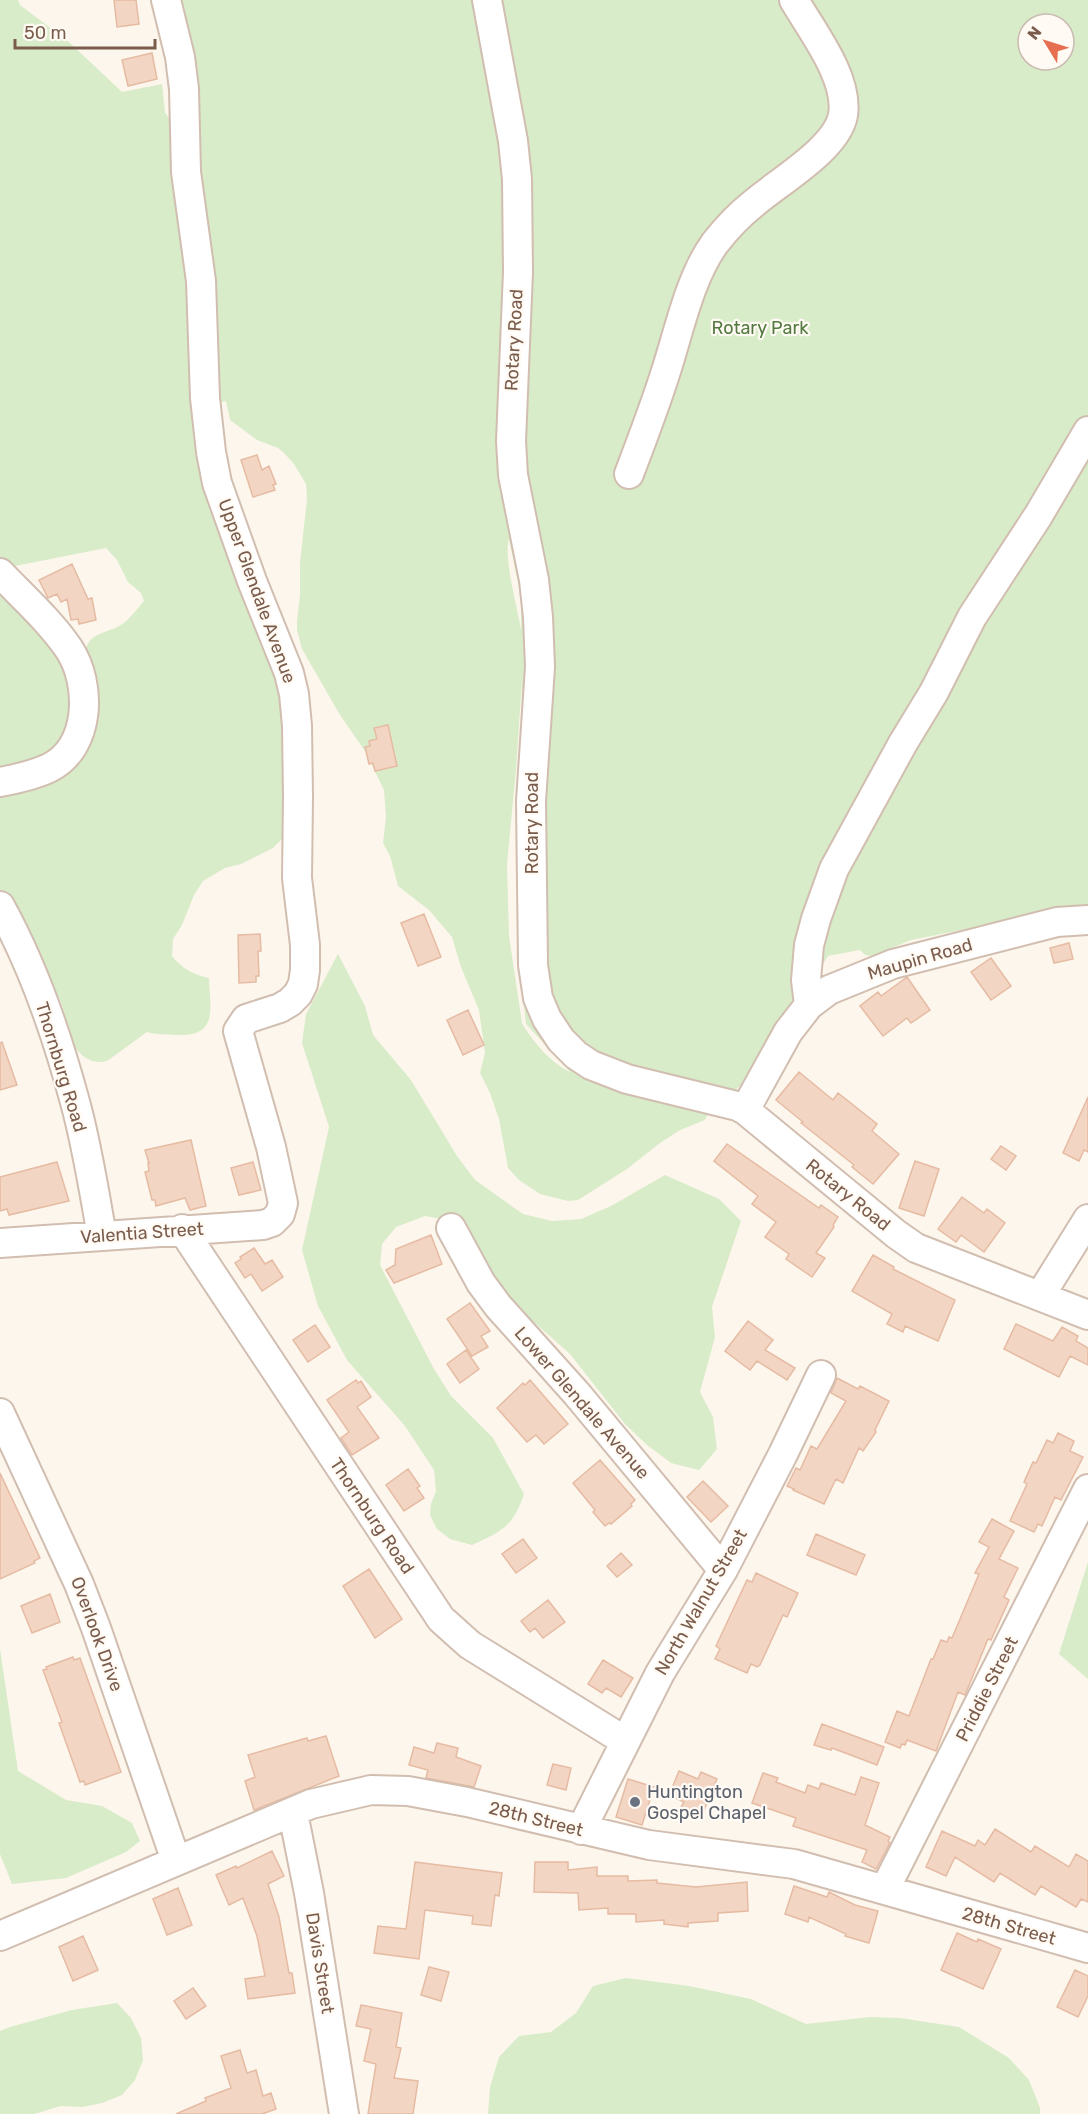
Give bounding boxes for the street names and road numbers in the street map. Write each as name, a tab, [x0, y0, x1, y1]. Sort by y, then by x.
street label: Rotary Road	[500, 288, 528, 392]
street label: Upper Glendale Avenue	[213, 496, 301, 686]
street label: Rotary Road	[521, 772, 543, 874]
street label: Maupin Road	[865, 934, 975, 984]
street label: Thornburg Road	[31, 999, 91, 1135]
street label: Rotary Road	[801, 1154, 895, 1236]
street label: Valentia Street	[80, 1218, 204, 1248]
street label: Lower Glendale Avenue	[510, 1322, 654, 1484]
street label: Thornburg Road	[325, 1454, 419, 1578]
street label: North Walnut Street	[650, 1525, 752, 1679]
street label: Overlook Drive	[66, 1574, 128, 1694]
street label: Priddie Street	[951, 1633, 1023, 1745]
street label: 28th Street	[487, 1797, 585, 1841]
street label: 28th Street	[960, 1902, 1058, 1950]
street label: Davis Street	[301, 1911, 339, 2015]

